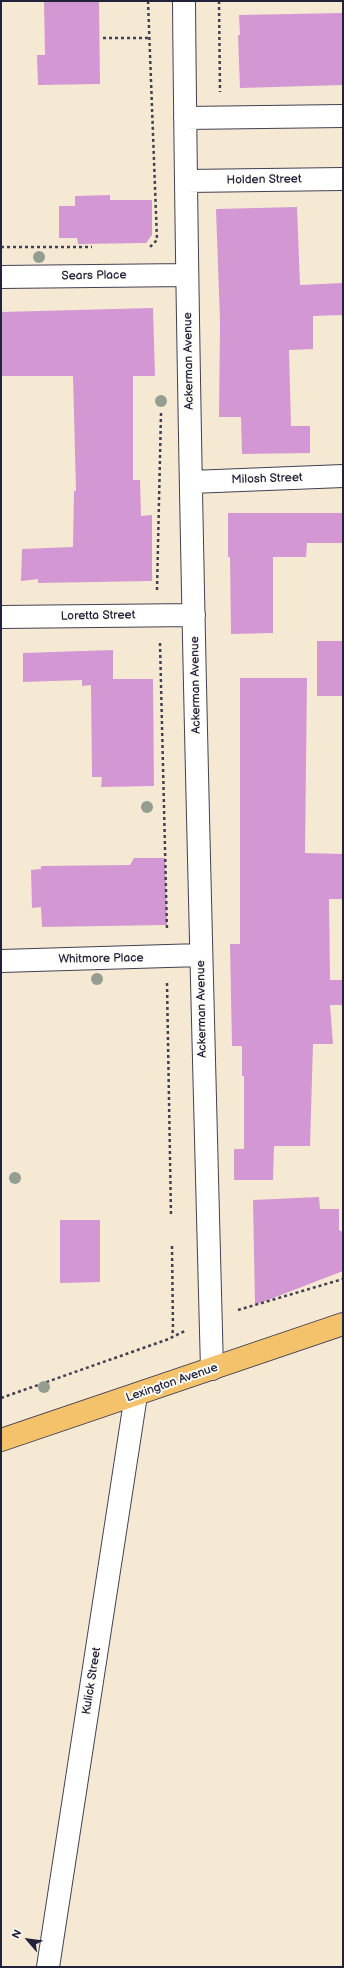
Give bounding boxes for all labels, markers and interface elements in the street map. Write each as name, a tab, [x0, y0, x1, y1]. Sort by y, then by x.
street label: Holden Street	[226, 172, 302, 188]
street label: Sears Place	[61, 268, 127, 284]
street label: Ackerman Avenue	[181, 312, 197, 410]
street label: Milosh Street	[231, 471, 303, 487]
street label: Loretta Street	[61, 608, 135, 624]
street label: Ackerman Avenue	[188, 636, 204, 734]
street label: Whitmore Place	[58, 951, 144, 967]
street label: Ackerman Avenue	[194, 960, 210, 1058]
street label: Lexington Avenue	[124, 1361, 220, 1405]
street label: Kulick Street	[80, 1646, 104, 1716]
north arrow	[8, 1920, 48, 1960]
text: N	[9, 1927, 25, 1941]

